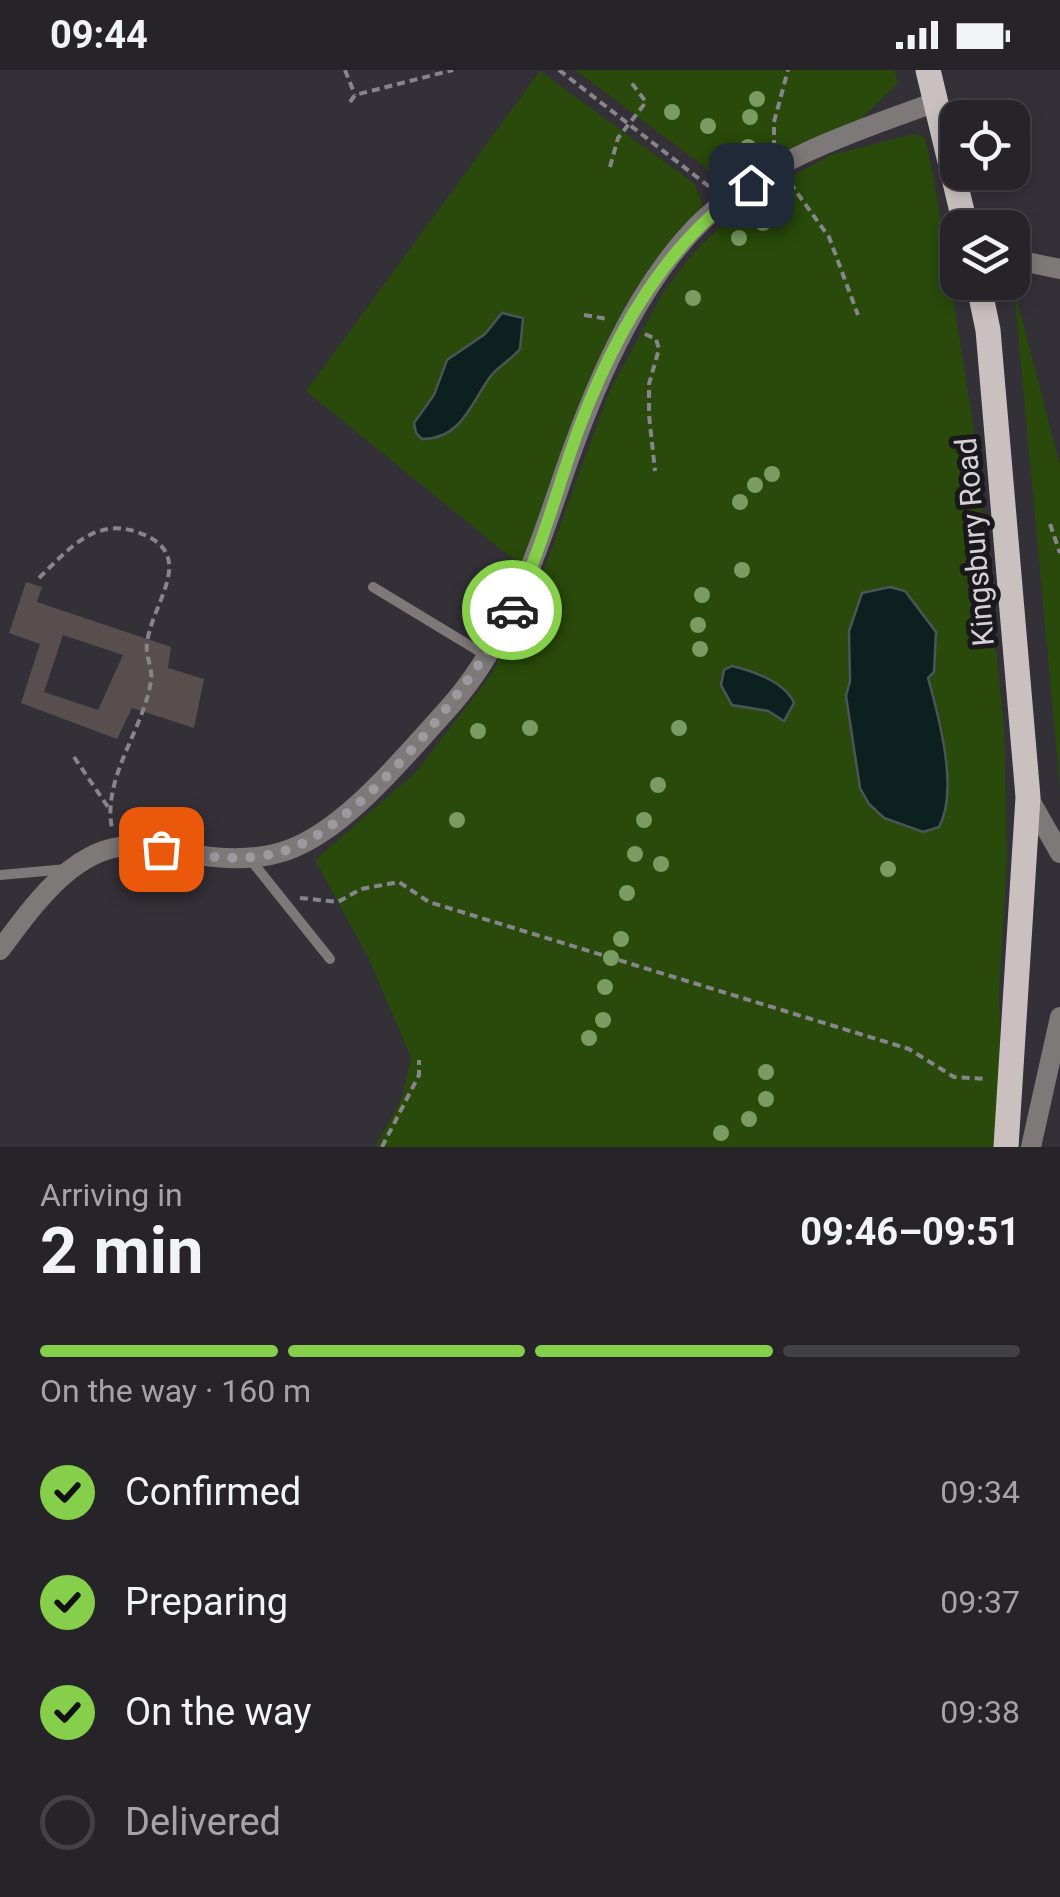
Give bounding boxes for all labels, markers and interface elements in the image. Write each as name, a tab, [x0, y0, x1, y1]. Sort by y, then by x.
text: 09:44	[50, 13, 148, 57]
map controls	[940, 100, 1030, 300]
button: locate	[940, 100, 1030, 190]
pin	[709, 143, 794, 228]
icon: home	[724, 158, 779, 213]
button: layers	[940, 210, 1030, 300]
street label: Kingsbury Road	[948, 436, 1001, 648]
courier	[462, 560, 562, 660]
icon: car	[485, 583, 540, 638]
pin	[119, 807, 204, 892]
icon: bag	[134, 822, 189, 877]
text: Arriving in	[40, 1176, 183, 1214]
text: 09:46–09:51	[800, 1210, 1020, 1254]
text: 2 min	[40, 1213, 203, 1289]
text: On the way · 160 m	[40, 1372, 311, 1410]
icon: check	[40, 1465, 95, 1520]
text: Confirmed	[125, 1470, 301, 1514]
text: 09:34	[940, 1473, 1020, 1511]
icon: check	[40, 1575, 95, 1630]
text: Preparing	[125, 1580, 288, 1624]
text: 09:37	[940, 1583, 1020, 1621]
icon: check	[40, 1685, 95, 1740]
text: On the way	[125, 1690, 311, 1734]
text: 09:38	[940, 1693, 1020, 1731]
text: Delivered	[125, 1800, 281, 1844]

